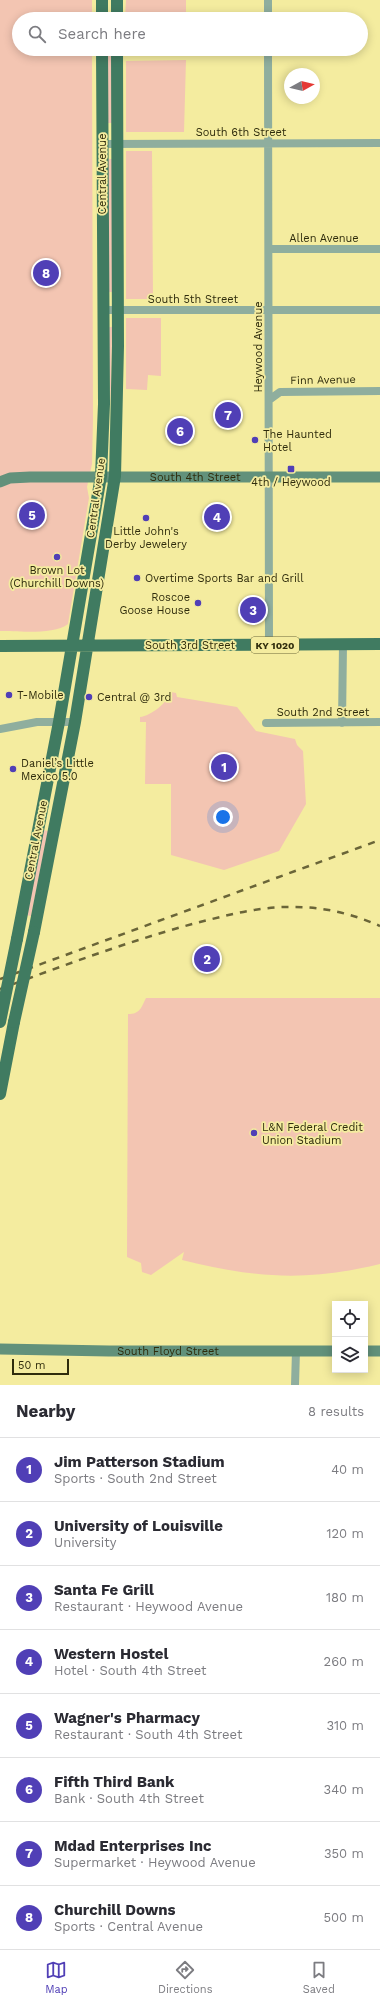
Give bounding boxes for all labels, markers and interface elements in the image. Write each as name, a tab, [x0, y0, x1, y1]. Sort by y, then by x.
search box	[12, 12, 368, 56]
icon: search	[26, 23, 48, 45]
text: Search here	[58, 25, 146, 43]
north arrow	[284, 68, 320, 104]
street label: South 6th Street	[196, 126, 287, 139]
street label: Central Avenue	[96, 134, 109, 215]
street label: Allen Avenue	[289, 232, 359, 245]
pin: 8	[33, 258, 59, 288]
street label: South 5th Street	[148, 293, 239, 306]
street label: Heywood Avenue	[252, 301, 265, 393]
street label: Finn Avenue	[290, 373, 356, 387]
pin: 7	[215, 400, 241, 430]
pin: 6	[167, 416, 193, 446]
place label: The Haunted Hotel	[263, 428, 332, 454]
marker: The Haunted Hotel	[250, 435, 260, 445]
street label: Central Avenue	[84, 457, 108, 539]
marker: 4th / Heywood	[286, 464, 296, 474]
street label: South 4th Street	[150, 471, 241, 484]
place label: 4th / Heywood	[251, 476, 331, 489]
pin: 5	[19, 500, 45, 530]
pin: 4	[204, 502, 230, 532]
marker: Little John's Derby Jewelery	[141, 513, 151, 523]
place label: Little John's Derby Jewelery	[105, 525, 187, 551]
marker: Brown Lot (Churchill Downs)	[52, 552, 62, 562]
place label: Brown Lot (Churchill Downs)	[10, 564, 104, 590]
place label: Overtime Sports Bar and Grill	[145, 572, 304, 585]
marker: Overtime Sports Bar and Grill	[132, 573, 142, 583]
place label: Roscoe Goose House	[119, 591, 190, 617]
pin: 3	[240, 595, 266, 625]
marker: Roscoe Goose House	[193, 598, 203, 608]
road number: KY 1020	[251, 637, 299, 653]
street label: South 3rd Street	[145, 639, 235, 652]
place label: T-Mobile	[17, 689, 64, 702]
marker: T-Mobile	[4, 690, 14, 700]
place label: Central @ 3rd	[97, 691, 171, 704]
marker: Central @ 3rd	[84, 692, 94, 702]
street label: South 2nd Street	[277, 706, 370, 719]
pin: 1	[211, 752, 237, 782]
place label: Daniel’s Little Mexico 5.0	[21, 757, 94, 783]
marker: Daniel’s Little Mexico 5.0	[8, 764, 18, 774]
street label: Central Avenue	[22, 799, 50, 881]
your location	[213, 807, 233, 827]
pin: 2	[194, 944, 220, 974]
place label: L&N Federal Credit Union Stadium	[262, 1121, 363, 1147]
marker: L&N Federal Credit Union Stadium	[249, 1128, 259, 1138]
map controls	[332, 1301, 368, 1373]
button: locate	[332, 1301, 368, 1337]
button: layers	[332, 1337, 368, 1373]
street label: South Floyd Street	[117, 1345, 219, 1358]
scale bar	[12, 1357, 69, 1376]
text: 50 m	[18, 1359, 45, 1372]
text: Nearby	[16, 1401, 75, 1421]
text: 8 results	[308, 1404, 364, 1419]
text: Jim Patterson Stadium	[54, 1453, 225, 1471]
text: 1	[26, 1462, 32, 1477]
text: 40 m	[331, 1462, 364, 1477]
text: Sports · South 2nd Street	[54, 1471, 217, 1486]
text: University of Louisville	[54, 1517, 223, 1535]
text: 2	[25, 1526, 33, 1541]
text: 120 m	[326, 1526, 364, 1541]
text: University	[54, 1535, 116, 1550]
text: Santa Fe Grill	[54, 1581, 154, 1599]
text: 3	[25, 1590, 33, 1605]
text: 180 m	[326, 1590, 364, 1605]
text: Restaurant · Heywood Avenue	[54, 1599, 243, 1614]
text: Western Hostel	[54, 1645, 168, 1663]
text: 4	[25, 1654, 33, 1669]
text: 260 m	[324, 1654, 364, 1669]
text: Hotel · South 4th Street	[54, 1663, 206, 1678]
text: Wagner's Pharmacy	[54, 1709, 200, 1727]
text: 5	[25, 1718, 33, 1733]
text: 310 m	[326, 1718, 364, 1733]
text: Restaurant · South 4th Street	[54, 1727, 242, 1742]
text: Fifth Third Bank	[54, 1773, 174, 1791]
text: 6	[25, 1782, 33, 1797]
text: 340 m	[324, 1782, 364, 1797]
text: Bank · South 4th Street	[54, 1791, 204, 1806]
text: Mdad Enterprises Inc	[54, 1837, 211, 1855]
text: 7	[25, 1846, 33, 1861]
text: 350 m	[324, 1846, 364, 1861]
text: Supermarket · Heywood Avenue	[54, 1855, 256, 1870]
text: Churchill Downs	[54, 1901, 176, 1919]
text: 8	[25, 1910, 33, 1925]
text: 500 m	[323, 1910, 364, 1925]
text: Sports · Central Avenue	[54, 1919, 203, 1934]
tab: Map	[45, 1959, 68, 1996]
tab: Directions	[158, 1959, 212, 1996]
tab: Saved	[303, 1959, 335, 1996]

